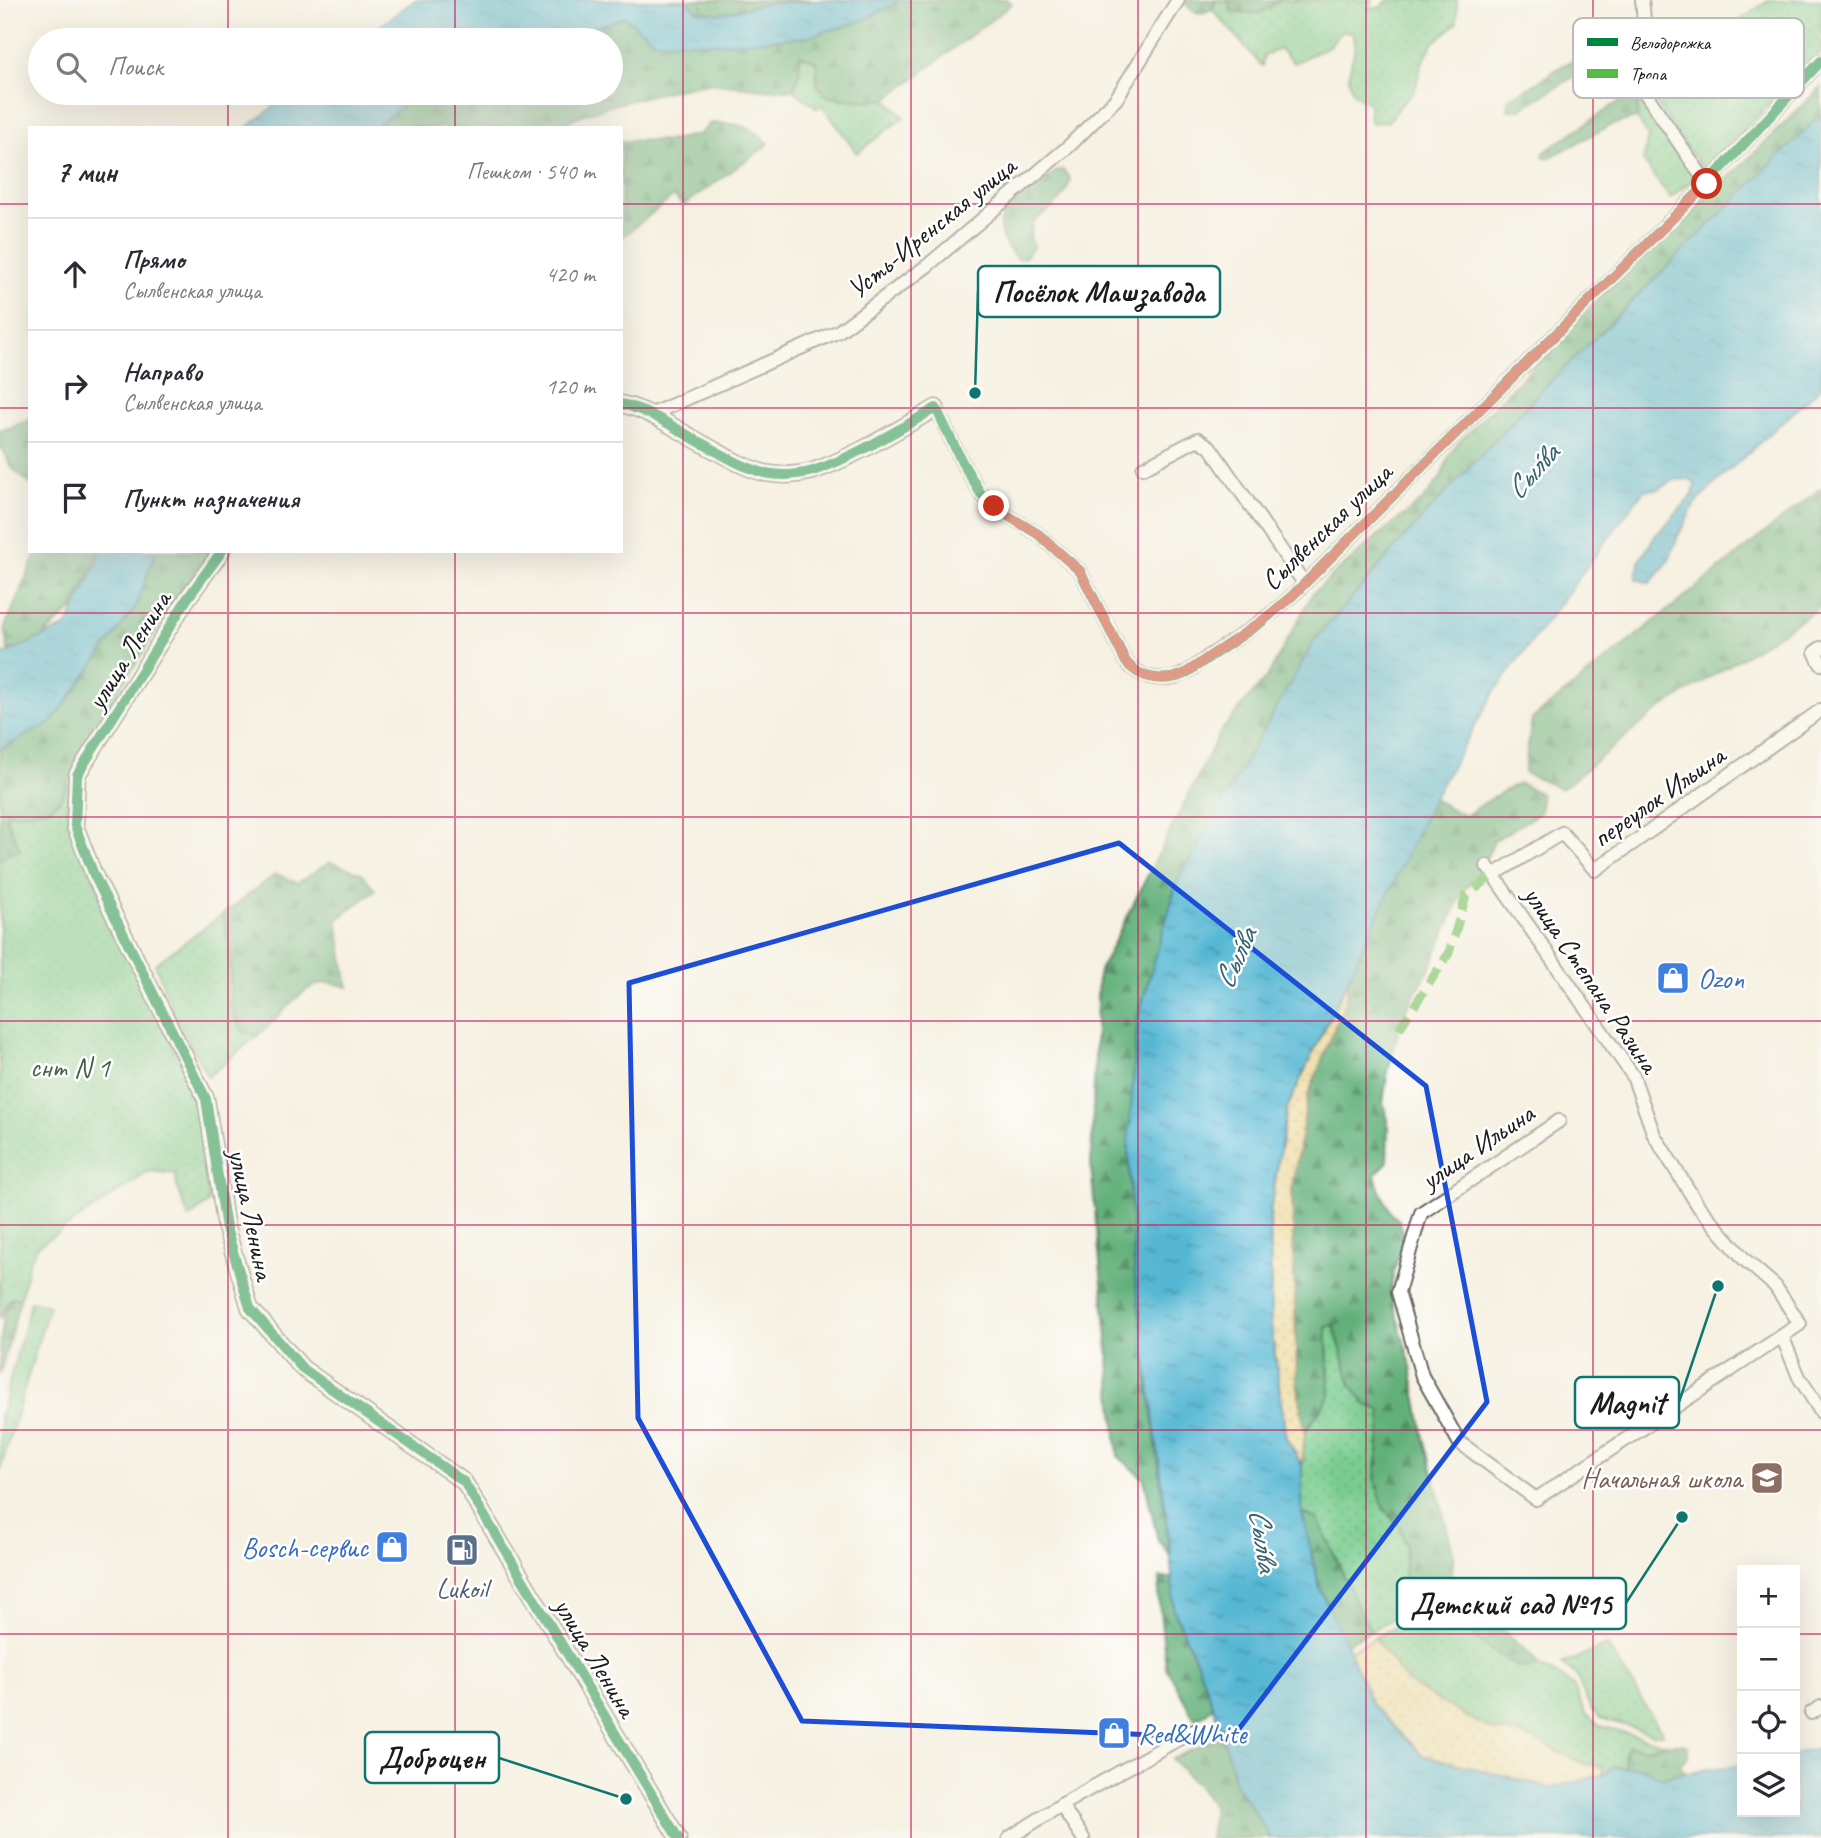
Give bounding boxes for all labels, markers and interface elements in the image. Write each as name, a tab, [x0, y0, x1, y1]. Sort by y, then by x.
legend	[1573, 18, 1804, 98]
search box	[28, 28, 623, 105]
text: Велодорожка	[1630, 31, 1712, 55]
icon: search	[52, 48, 90, 86]
text: Поиск	[108, 50, 163, 83]
text: Тропа	[1630, 62, 1667, 86]
street label: Усть-Иренская улица	[840, 147, 1025, 306]
text: 7 мин	[56, 153, 117, 191]
text: Пешком · 540 m	[467, 157, 595, 186]
route start	[1691, 168, 1722, 199]
text: Прямо	[123, 243, 185, 276]
icon: ahead	[56, 255, 94, 293]
text: 420 m	[546, 260, 595, 289]
callout: Посёлок Машзавода	[978, 266, 1220, 317]
text: Посёлок Машзавода	[993, 273, 1207, 312]
text: Сылвенская улица	[123, 276, 261, 305]
text: Направо	[123, 355, 202, 388]
icon: right	[56, 367, 94, 405]
text: 120 m	[546, 372, 595, 401]
text: Сылвенская улица	[123, 388, 261, 417]
water label: Сы́лва	[1497, 433, 1569, 507]
street label: Сылвенская улица	[1254, 453, 1401, 597]
icon: arrive	[56, 479, 94, 517]
text: Пункт назначения	[123, 482, 299, 515]
route end	[978, 490, 1009, 521]
street label: улица Ленина	[77, 582, 180, 718]
street label: переулок Ильина	[1585, 736, 1734, 855]
street label: улица Степана Разина	[1515, 878, 1668, 1081]
water label: Сы́лва	[1205, 919, 1267, 994]
shop icon: Ozon	[1654, 959, 1692, 997]
place label: Ozon	[1698, 961, 1744, 996]
park label: снт N 1	[30, 1050, 111, 1085]
street label: улица Ильина	[1412, 1095, 1542, 1198]
street label: улица Ленина	[220, 1143, 283, 1285]
callout: Magnit	[1575, 1377, 1679, 1428]
text: Magnit	[1589, 1384, 1670, 1422]
school or university icon: Начальная школа	[1748, 1459, 1786, 1497]
place label: Начальная школа	[1581, 1461, 1745, 1496]
water label: Сы́лва	[1241, 1506, 1288, 1577]
shop icon: Bosch-сервис	[373, 1528, 411, 1566]
place label: Bosch-сервис	[242, 1530, 370, 1565]
fuel station icon: Lukoil	[443, 1531, 481, 1569]
map controls	[1737, 1565, 1800, 1817]
button: +	[1737, 1565, 1800, 1628]
place label: Lukoil	[436, 1571, 493, 1606]
callout: Детский сад №15	[1397, 1578, 1626, 1629]
text: Детский сад №15	[1411, 1585, 1614, 1623]
street label: улица Ленина	[545, 1589, 646, 1725]
button: −	[1737, 1628, 1800, 1691]
button: locate	[1737, 1691, 1800, 1754]
shop icon: Red&White	[1095, 1714, 1133, 1752]
place label: Red&White	[1138, 1716, 1248, 1751]
callout: Доброцен	[365, 1732, 499, 1783]
text: Доброцен	[379, 1739, 487, 1777]
button: layers	[1737, 1754, 1800, 1817]

